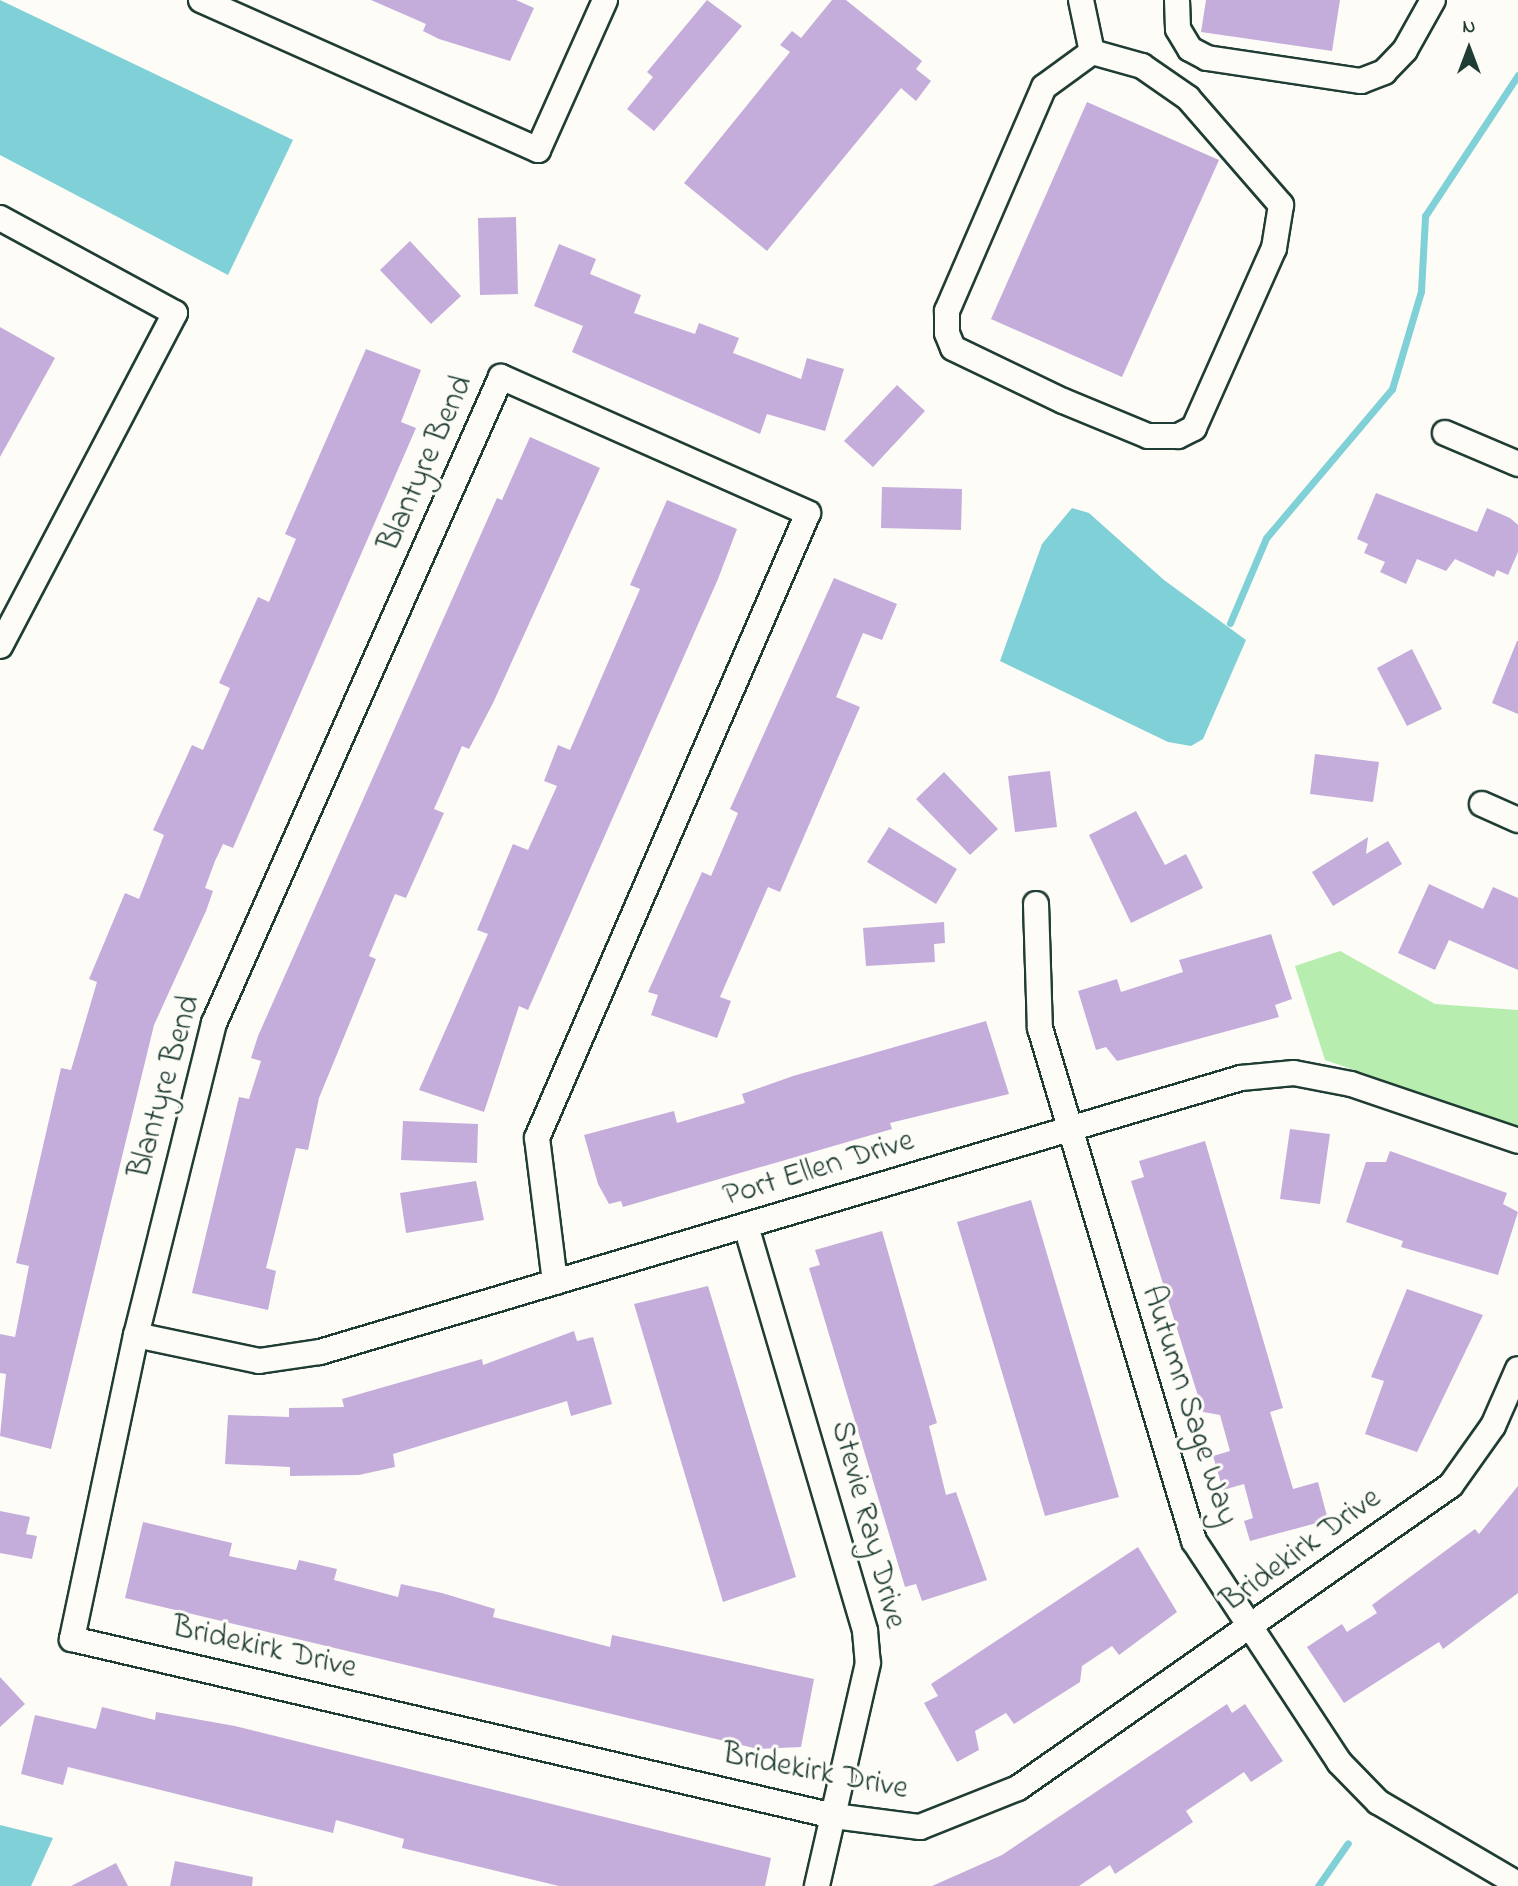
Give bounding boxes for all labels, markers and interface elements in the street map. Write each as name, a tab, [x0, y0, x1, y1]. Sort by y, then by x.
north arrow	[1434, 14, 1504, 84]
text: N	[1463, 14, 1475, 41]
street label: Blantyre Bend	[371, 370, 483, 558]
street label: Blantyre Bend	[122, 991, 210, 1183]
street label: Port Ellen Drive	[719, 1123, 919, 1217]
street label: Autumn Sage Way	[1131, 1281, 1245, 1531]
street label: Stevie Ray Drive	[821, 1417, 913, 1633]
street label: Bridekirk Drive	[1215, 1480, 1389, 1622]
street label: Bridekirk Drive	[168, 1609, 360, 1689]
street label: Bridekirk Drive	[719, 1736, 911, 1810]

